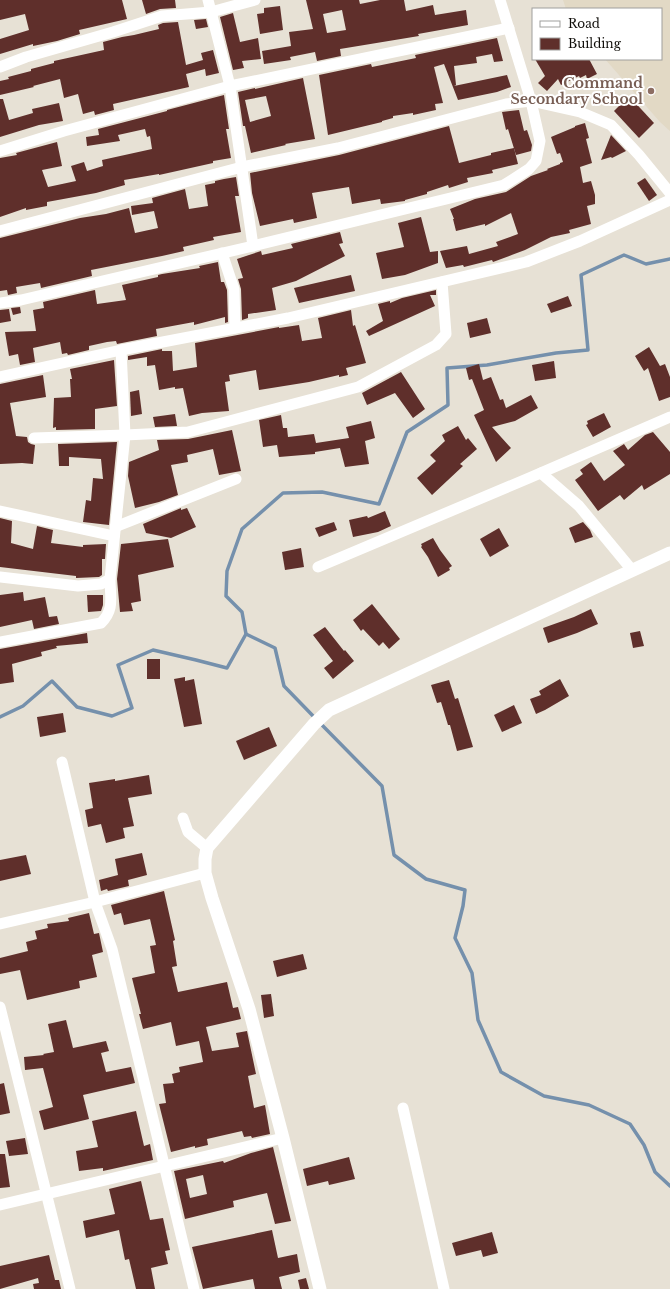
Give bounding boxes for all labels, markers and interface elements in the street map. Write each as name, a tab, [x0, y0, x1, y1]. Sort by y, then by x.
legend	[532, 8, 662, 60]
text: Road	[568, 16, 600, 31]
text: Building	[568, 36, 622, 51]
place label: Command Secondary School	[511, 74, 643, 108]
marker: Command Secondary School	[646, 86, 656, 96]

